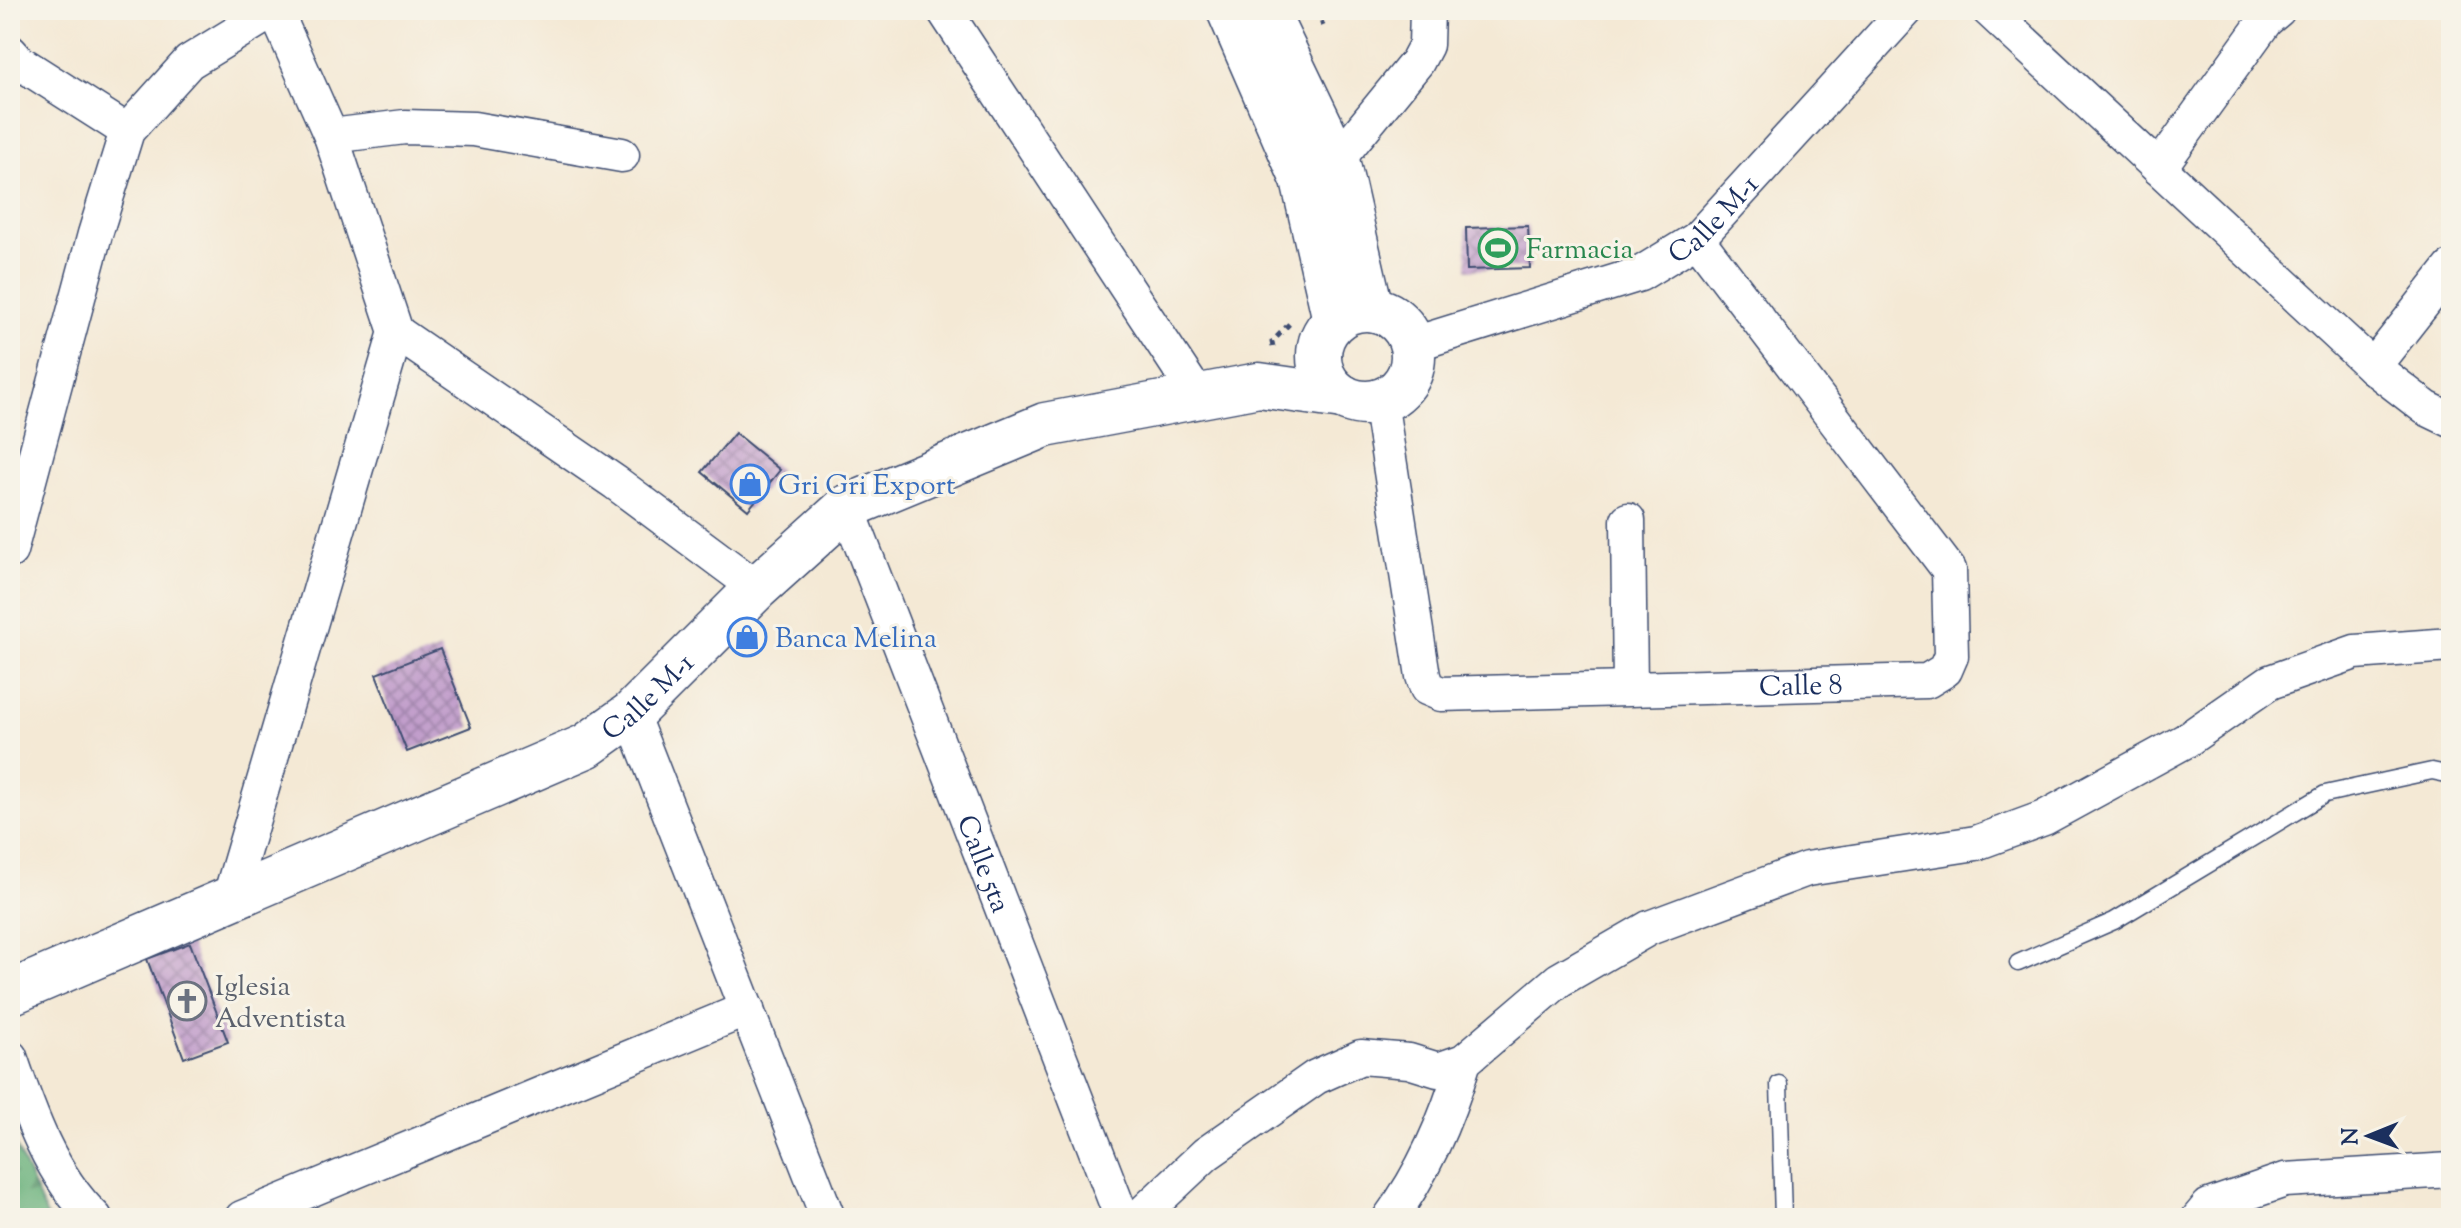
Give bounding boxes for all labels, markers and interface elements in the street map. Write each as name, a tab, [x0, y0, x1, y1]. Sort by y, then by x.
street label: Calle M-1	[1661, 167, 1769, 275]
sports icon: Farmacia	[1477, 227, 1519, 269]
place label: Farmacia	[1526, 231, 1633, 271]
shop icon: Gri Gri Export	[729, 463, 771, 505]
place label: Gri Gri Export	[778, 467, 956, 507]
shop icon: Banca Melina	[726, 616, 768, 658]
place label: Banca Melina	[775, 620, 937, 660]
street label: Calle M-1	[594, 645, 704, 752]
street label: Calle 8	[1758, 666, 1843, 708]
street label: Calle 5ta	[945, 810, 1019, 919]
place label: Iglesia Adventista	[215, 968, 346, 1040]
church icon: Iglesia Adventista	[166, 980, 208, 1022]
north arrow	[2329, 1096, 2409, 1176]
text: N	[2336, 1127, 2368, 1145]

